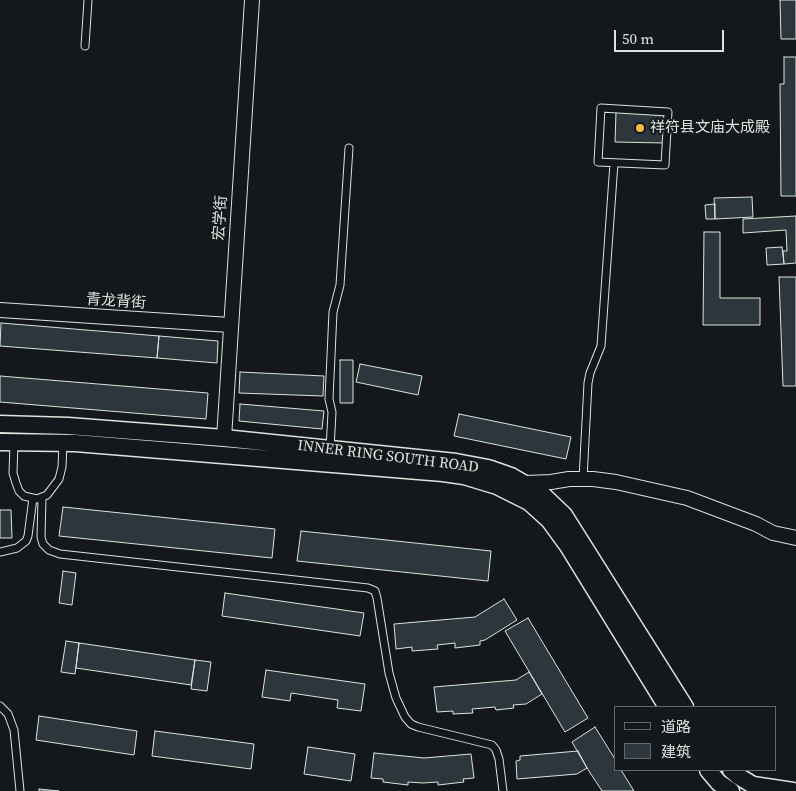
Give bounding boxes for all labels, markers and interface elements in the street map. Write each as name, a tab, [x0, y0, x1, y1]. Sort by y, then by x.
scale bar	[616, 20, 726, 52]
text: 50 m	[622, 28, 654, 49]
place label: 祥符县文庙大成殿	[650, 119, 770, 137]
marker: 祥符县文庙大成殿	[634, 122, 646, 134]
street label: 宏学街	[210, 195, 232, 241]
street label: 青龙背街	[85, 291, 147, 313]
street label: INNER RING SOUTH ROAD	[296, 437, 480, 477]
legend	[614, 706, 776, 771]
text: 道路	[661, 716, 691, 737]
text: 建筑	[661, 741, 691, 762]

